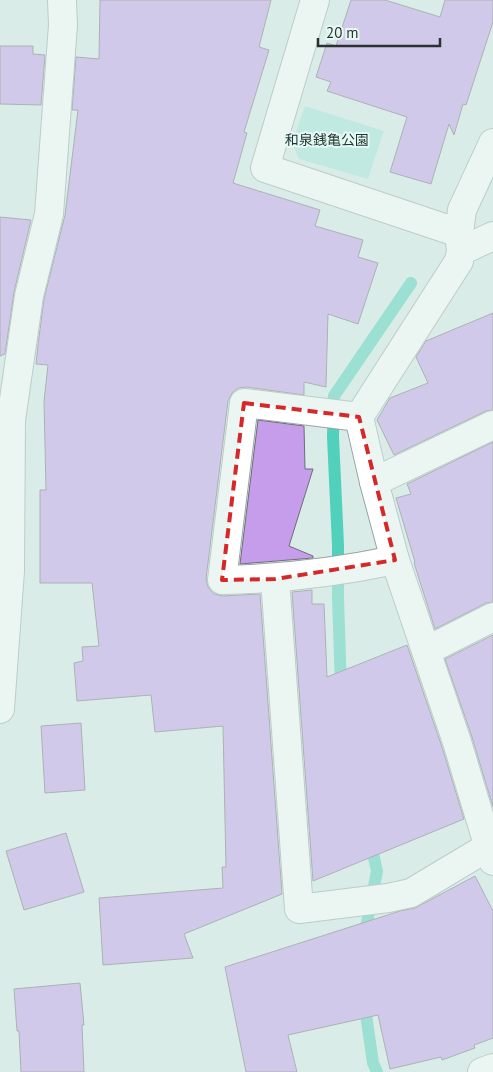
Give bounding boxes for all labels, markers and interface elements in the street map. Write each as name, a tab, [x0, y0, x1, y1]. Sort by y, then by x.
scale bar	[318, 15, 440, 47]
text: 20 m	[326, 23, 359, 42]
park label: 和泉銭亀公園	[285, 131, 369, 149]

